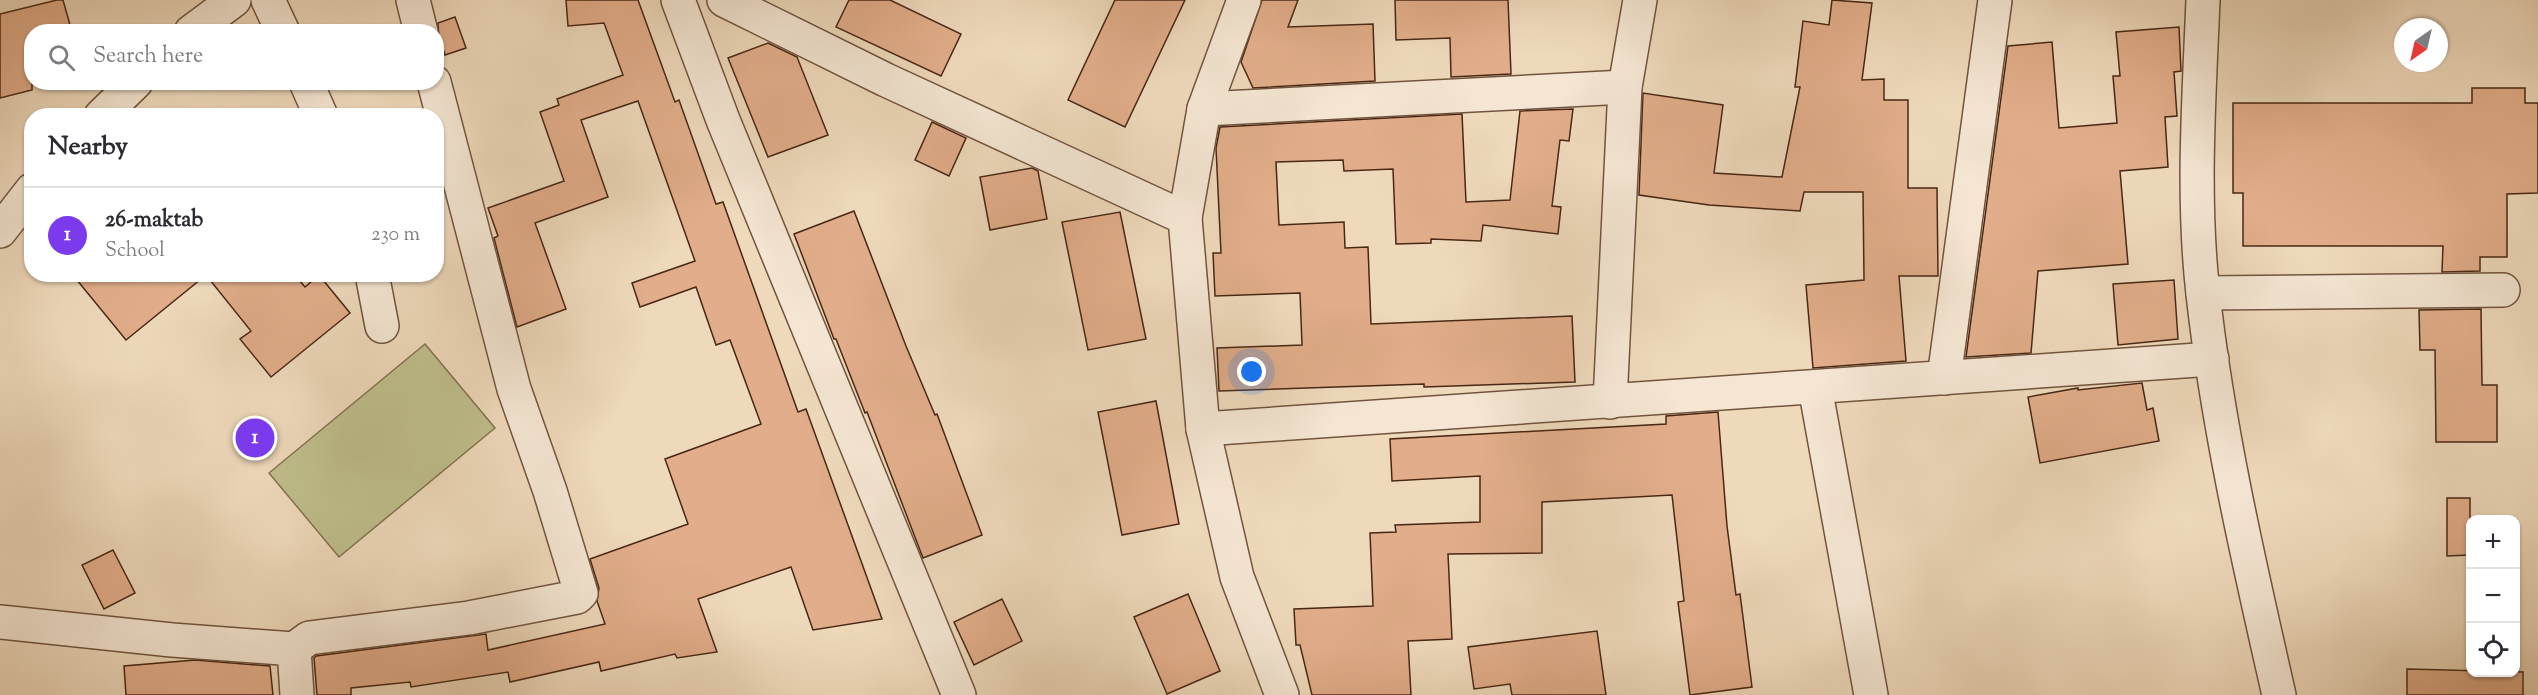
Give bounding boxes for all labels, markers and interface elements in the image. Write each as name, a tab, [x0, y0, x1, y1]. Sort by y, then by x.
north arrow	[2394, 18, 2448, 72]
search box	[24, 24, 444, 90]
icon: search	[45, 41, 78, 74]
text: Search here	[93, 41, 203, 73]
text: Nearby	[48, 129, 128, 166]
text: 26-maktab	[105, 205, 203, 237]
text: 1	[64, 221, 71, 250]
text: 230 m	[371, 221, 420, 250]
text: School	[105, 237, 165, 266]
your location	[1237, 357, 1266, 386]
pin: 1	[236, 416, 274, 460]
map controls	[2466, 515, 2520, 677]
button: +	[2466, 515, 2520, 569]
button: −	[2466, 569, 2520, 623]
button: locate	[2466, 623, 2520, 677]

